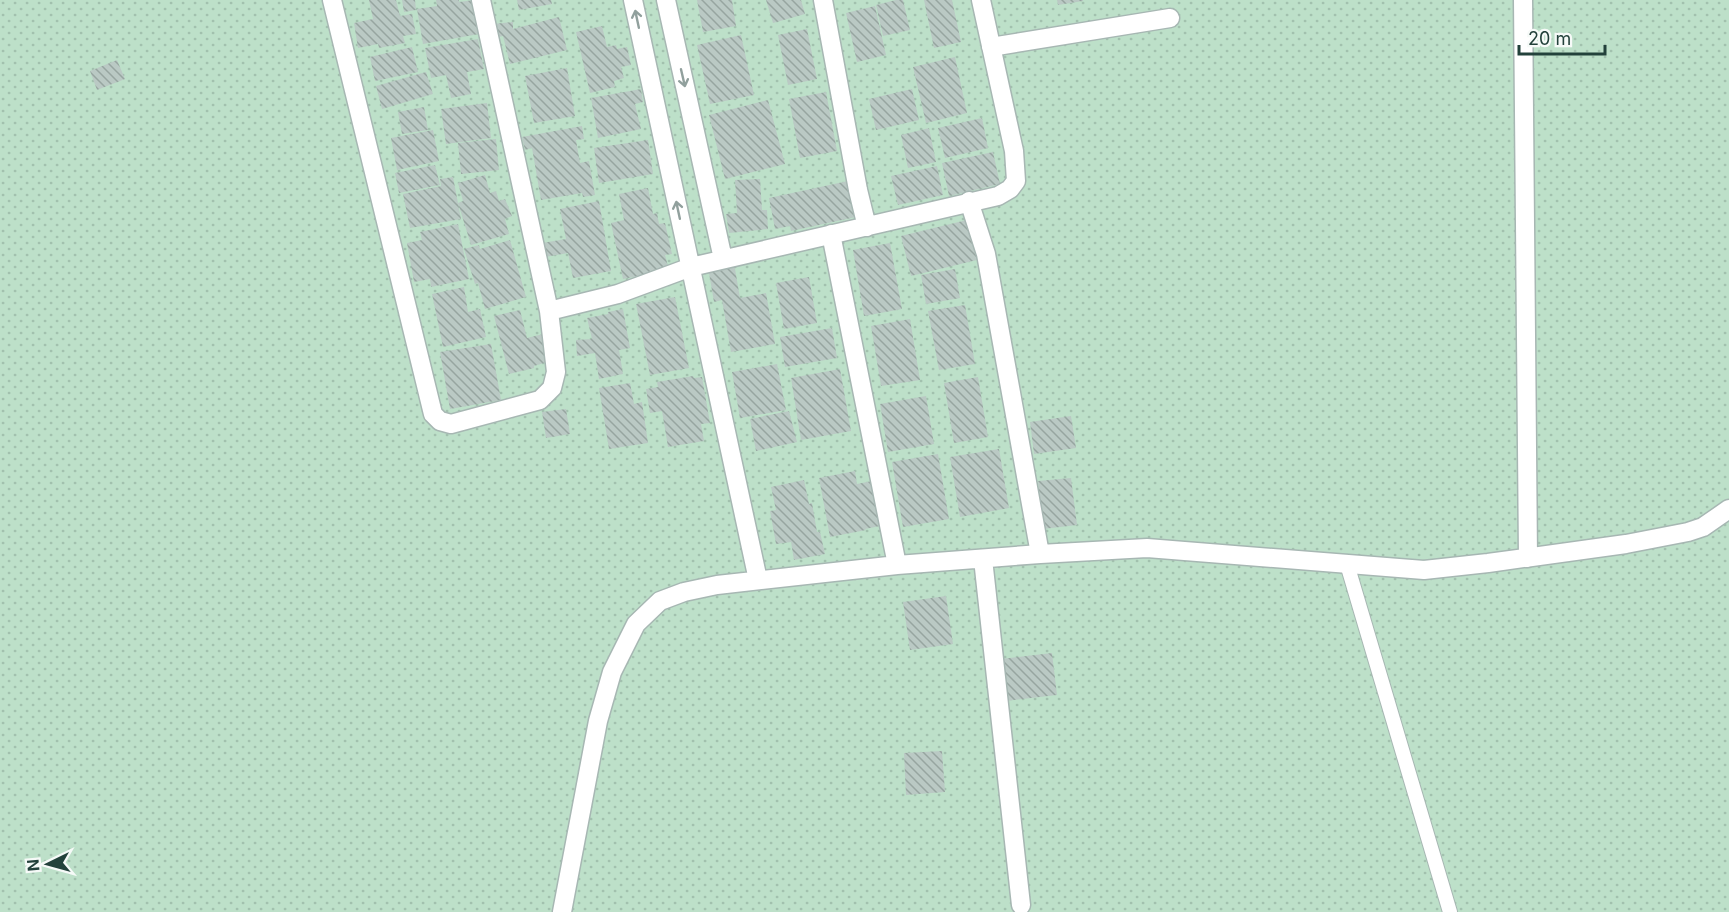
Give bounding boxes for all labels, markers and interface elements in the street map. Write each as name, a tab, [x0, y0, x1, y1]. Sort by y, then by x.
one-way arrow	[631, 10, 642, 29]
scale bar	[1519, 18, 1604, 56]
text: 20 m	[1528, 28, 1571, 49]
one-way arrow	[678, 67, 689, 87]
one-way arrow	[671, 201, 683, 220]
north arrow	[18, 834, 78, 894]
text: N	[23, 858, 44, 872]

